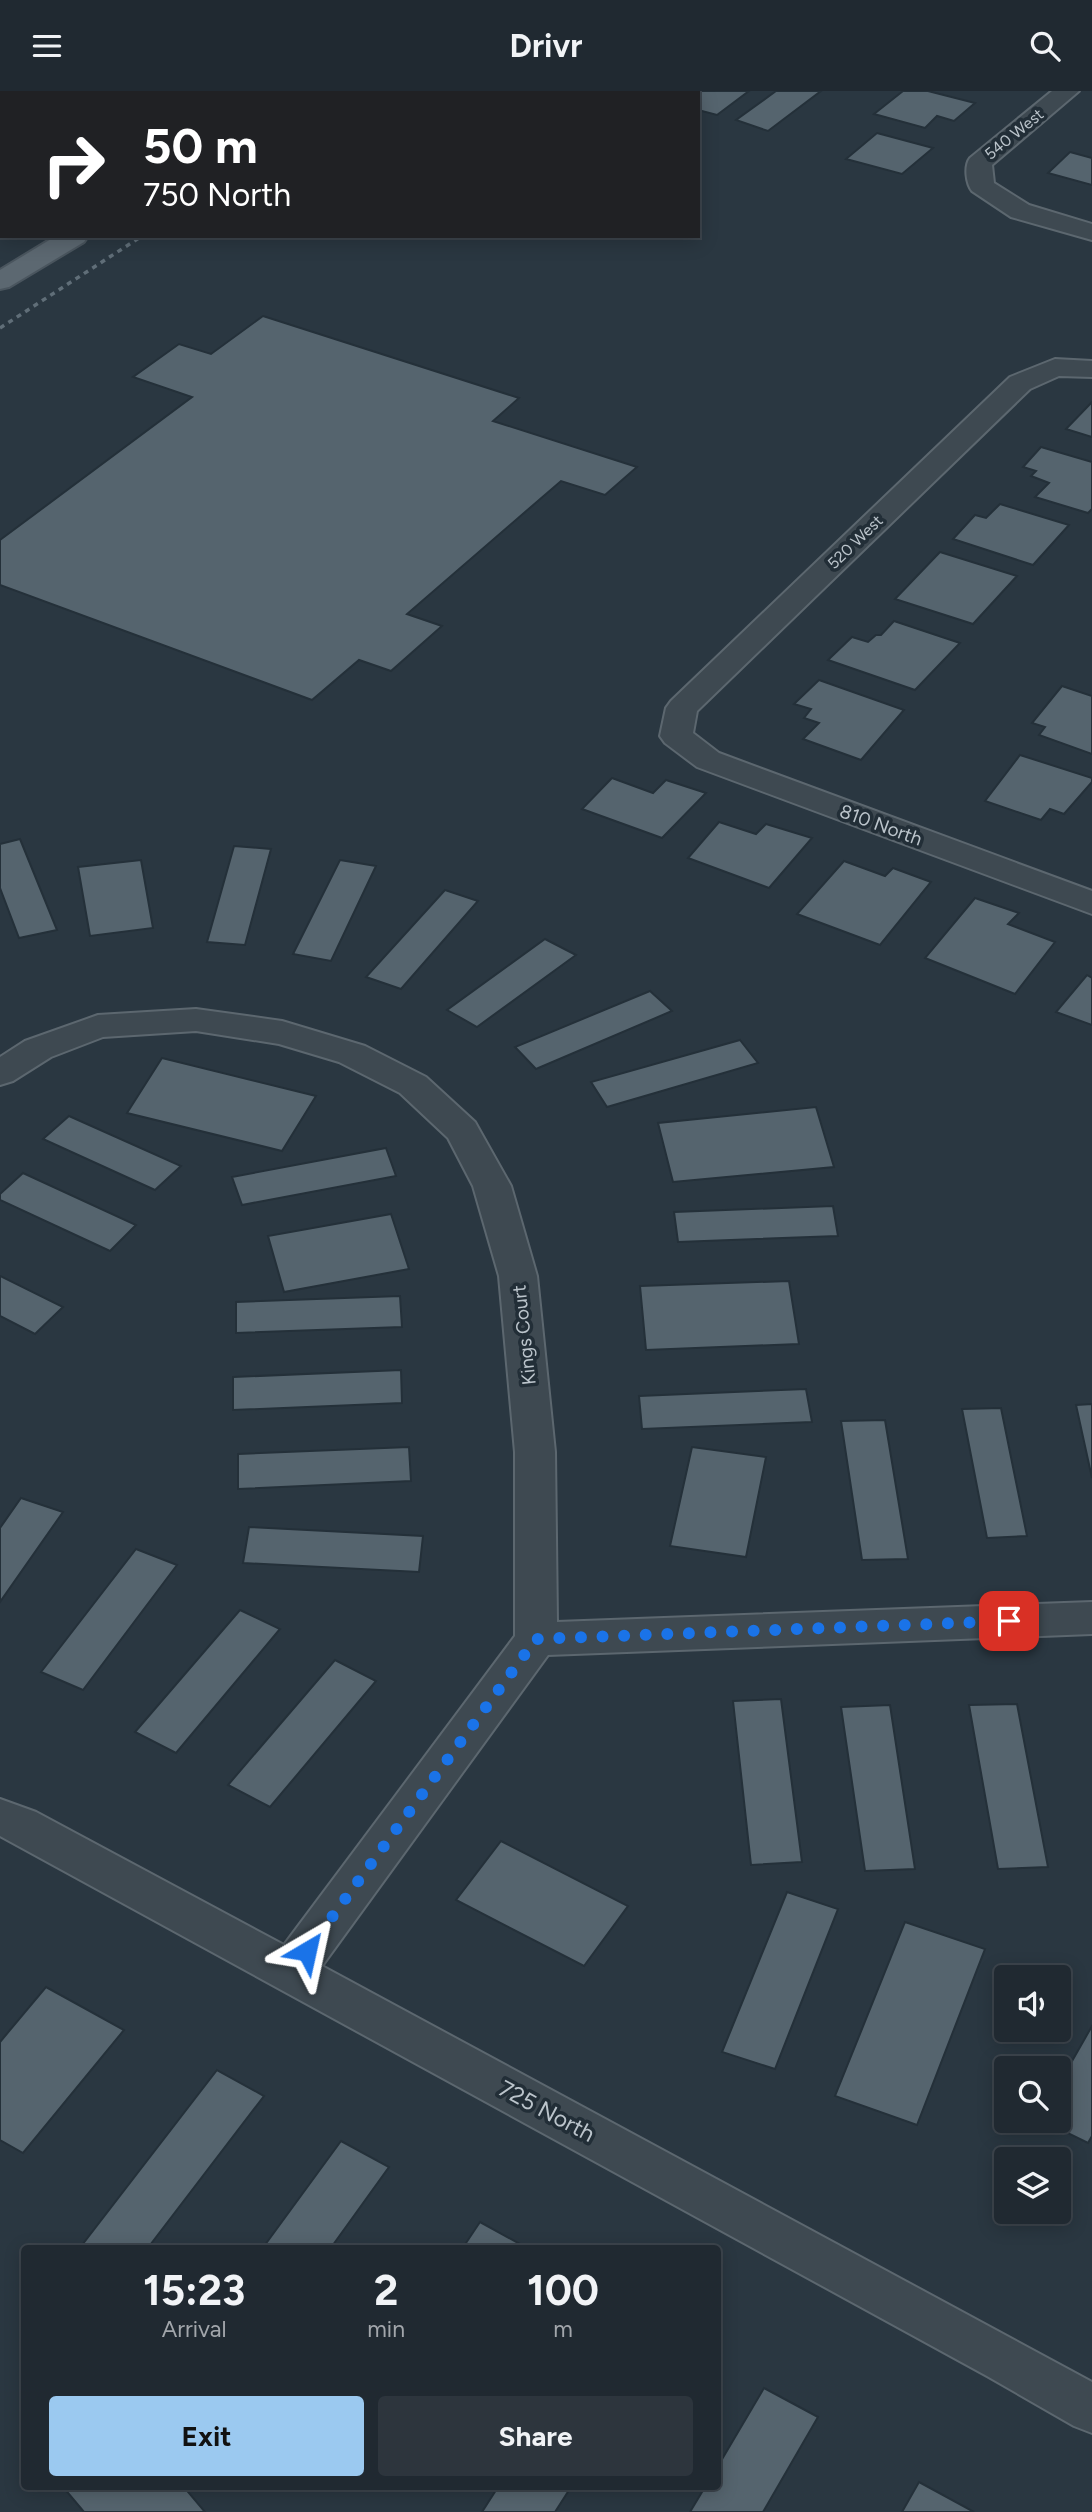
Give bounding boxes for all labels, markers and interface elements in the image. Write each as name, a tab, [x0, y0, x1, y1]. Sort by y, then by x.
icon: menu	[28, 27, 66, 65]
text: Drivr	[510, 27, 582, 65]
icon: search	[1026, 27, 1064, 65]
street label: 540 West	[981, 104, 1047, 164]
text: 50 m	[143, 116, 258, 175]
icon: right	[28, 119, 119, 210]
text: 750 North	[143, 176, 291, 214]
street label: 520 West	[823, 511, 887, 573]
street label: 810 North	[837, 799, 925, 851]
street label: Kings Court	[507, 1284, 541, 1386]
pin	[979, 1591, 1039, 1651]
icon: arrive	[990, 1602, 1028, 1640]
position arrow	[270, 1914, 344, 1988]
map controls	[994, 1965, 1071, 2224]
button: sound	[994, 1965, 1071, 2042]
button: search	[994, 2056, 1071, 2133]
street label: 725 North	[494, 2074, 600, 2148]
button: layers	[994, 2147, 1071, 2224]
text: 15:23	[143, 2265, 245, 2316]
text: 2	[374, 2265, 398, 2316]
text: 100	[527, 2265, 599, 2316]
text: Arrival	[162, 2315, 227, 2343]
text: min	[367, 2315, 405, 2343]
text: m	[553, 2315, 573, 2343]
button: Exit	[49, 2396, 364, 2476]
button: Share	[378, 2396, 693, 2476]

